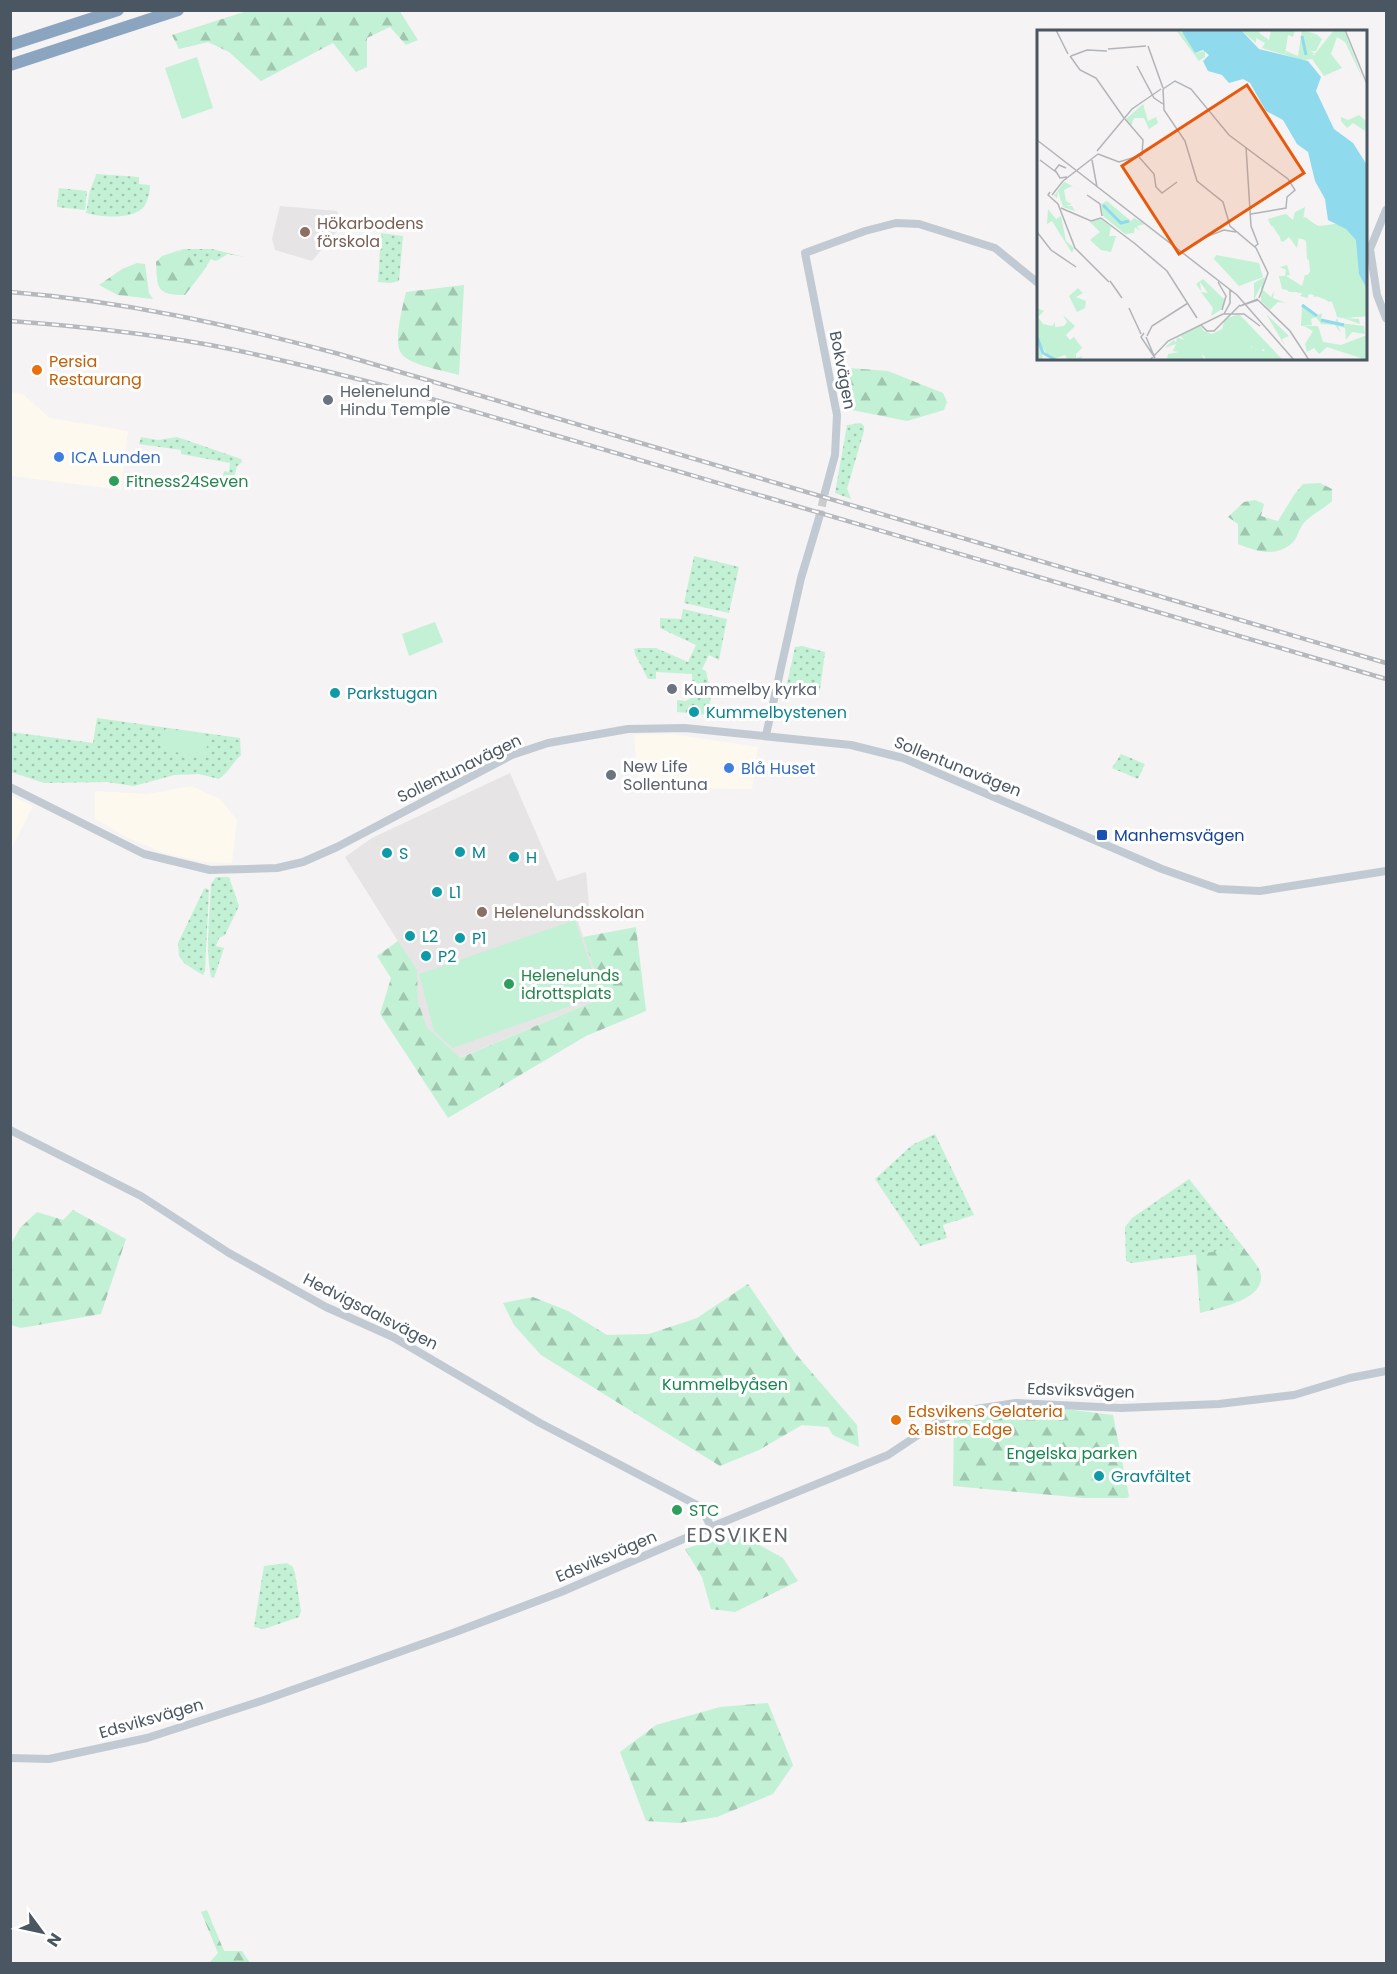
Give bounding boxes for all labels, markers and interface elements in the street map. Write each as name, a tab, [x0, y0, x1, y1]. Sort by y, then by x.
inset map	[1037, 30, 1367, 360]
place label: Hökarbodens förskola	[317, 212, 424, 253]
marker: Hökarbodens förskola	[298, 225, 312, 239]
street label: Bokvägen	[824, 329, 861, 411]
place label: Persia Restaurang	[49, 350, 142, 391]
marker: Persia Restaurang	[30, 363, 44, 377]
place label: Helenelund Hindu Temple	[340, 380, 450, 421]
marker: Helenelund Hindu Temple	[321, 393, 335, 407]
place label: ICA Lunden	[71, 446, 161, 469]
marker: ICA Lunden	[52, 450, 66, 464]
place label: Fitness24Seven	[126, 470, 248, 493]
marker: Fitness24Seven	[107, 474, 121, 488]
place label: Kummelby kyrka	[684, 678, 817, 701]
place label: Parkstugan	[347, 682, 438, 705]
marker: Kummelby kyrka	[665, 682, 679, 696]
marker: Parkstugan	[328, 686, 342, 700]
place label: Kummelbystenen	[706, 701, 847, 724]
marker: Kummelbystenen	[687, 705, 701, 719]
street label: Sollentunavägen	[393, 728, 525, 808]
street label: Sollentunavägen	[891, 730, 1025, 803]
place label: New Life Sollentuna	[623, 755, 708, 796]
place label: Blå Huset	[741, 757, 815, 780]
marker: Blå Huset	[722, 761, 736, 775]
marker: New Life Sollentuna	[604, 768, 618, 782]
place label: Manhemsvägen	[1114, 824, 1245, 847]
marker: Manhemsvägen	[1095, 828, 1109, 842]
place label: M	[472, 841, 486, 864]
place label: S	[399, 842, 408, 865]
marker: M	[453, 845, 467, 859]
marker: S	[380, 846, 394, 860]
place label: H	[526, 846, 537, 869]
marker: H	[507, 850, 521, 864]
place label: L1	[449, 881, 461, 904]
marker: L1	[430, 885, 444, 899]
place label: Helenelundsskolan	[494, 901, 644, 924]
marker: Helenelundsskolan	[475, 905, 489, 919]
place label: L2	[422, 925, 438, 948]
place label: P1	[472, 927, 486, 950]
marker: L2	[403, 929, 417, 943]
marker: P1	[453, 931, 467, 945]
place label: P2	[438, 945, 456, 968]
marker: P2	[419, 949, 433, 963]
place label: Helenelunds idrottsplats	[521, 964, 620, 1005]
marker: Helenelunds idrottsplats	[502, 977, 516, 991]
street label: Hedvigsdalsvägen	[299, 1267, 442, 1355]
park label: Kummelbyåsen	[662, 1373, 788, 1396]
street label: Edsviksvägen	[1027, 1377, 1135, 1404]
place label: Edsvikens Gelateria & Bistro Edge	[908, 1400, 1063, 1441]
marker: Edsvikens Gelateria & Bistro Edge	[889, 1413, 903, 1427]
park label: Engelska parken	[1007, 1442, 1137, 1465]
place label: Gravfältet	[1111, 1465, 1191, 1488]
marker: Gravfältet	[1092, 1469, 1106, 1483]
place label: STC	[689, 1499, 719, 1522]
marker: STC	[670, 1503, 684, 1517]
district label: EDSVIKEN	[687, 1521, 789, 1549]
street label: Edsviksvägen	[552, 1525, 660, 1588]
street label: Edsviksvägen	[96, 1693, 206, 1744]
north arrow	[12, 1902, 72, 1962]
text: N	[41, 1929, 67, 1951]

